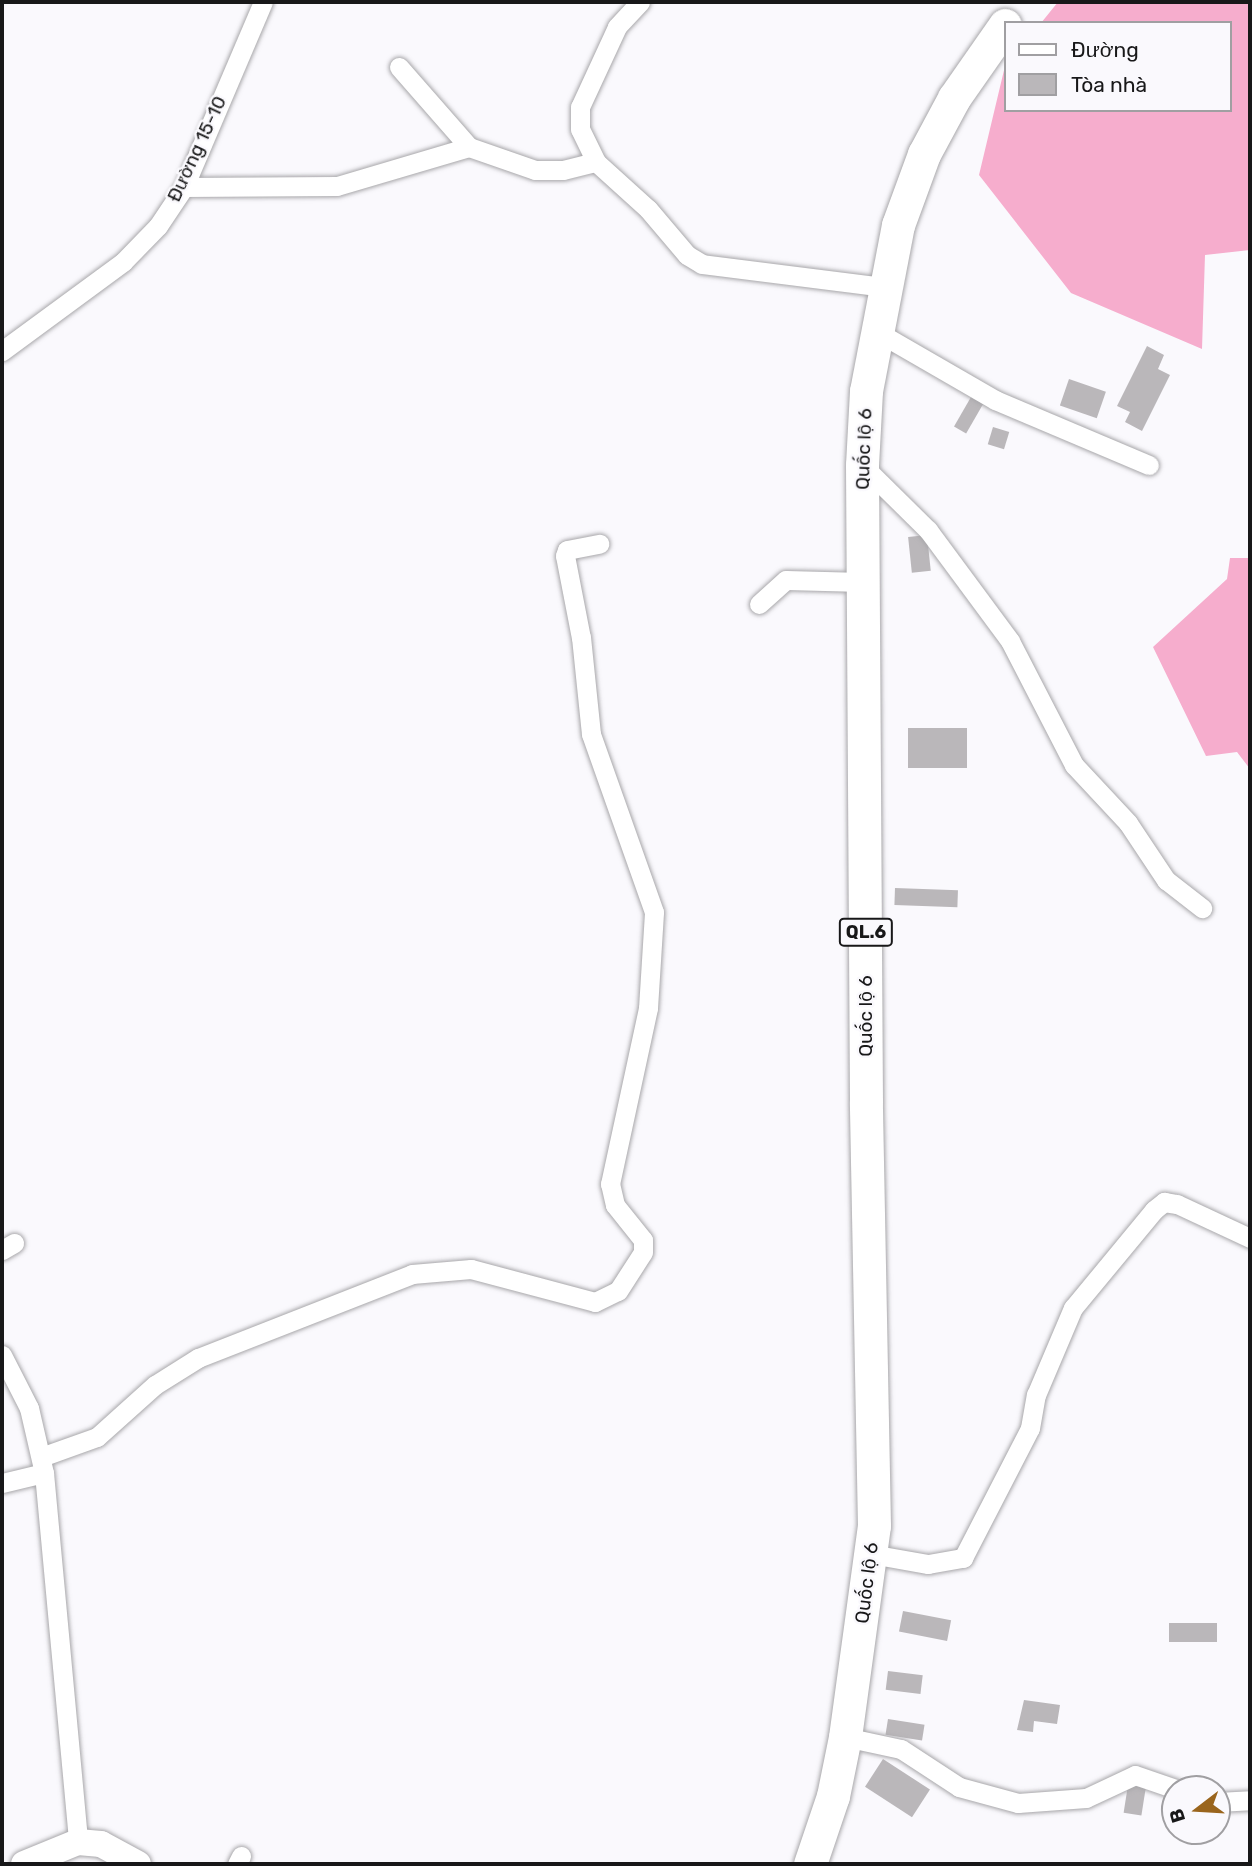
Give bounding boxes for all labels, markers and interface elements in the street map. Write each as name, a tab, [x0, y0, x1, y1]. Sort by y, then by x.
legend	[1004, 21, 1231, 112]
text: Đường	[1071, 37, 1139, 62]
text: Tòa nhà	[1071, 72, 1147, 97]
street label: Đường 15-10	[163, 92, 231, 206]
street label: Quốc lộ 6	[851, 408, 877, 490]
road number: QL.6	[838, 917, 894, 946]
street label: Quốc lộ 6	[855, 975, 877, 1057]
street label: Quốc lộ 6	[851, 1541, 883, 1625]
north arrow	[1161, 1775, 1231, 1845]
text: B	[1164, 1806, 1190, 1825]

